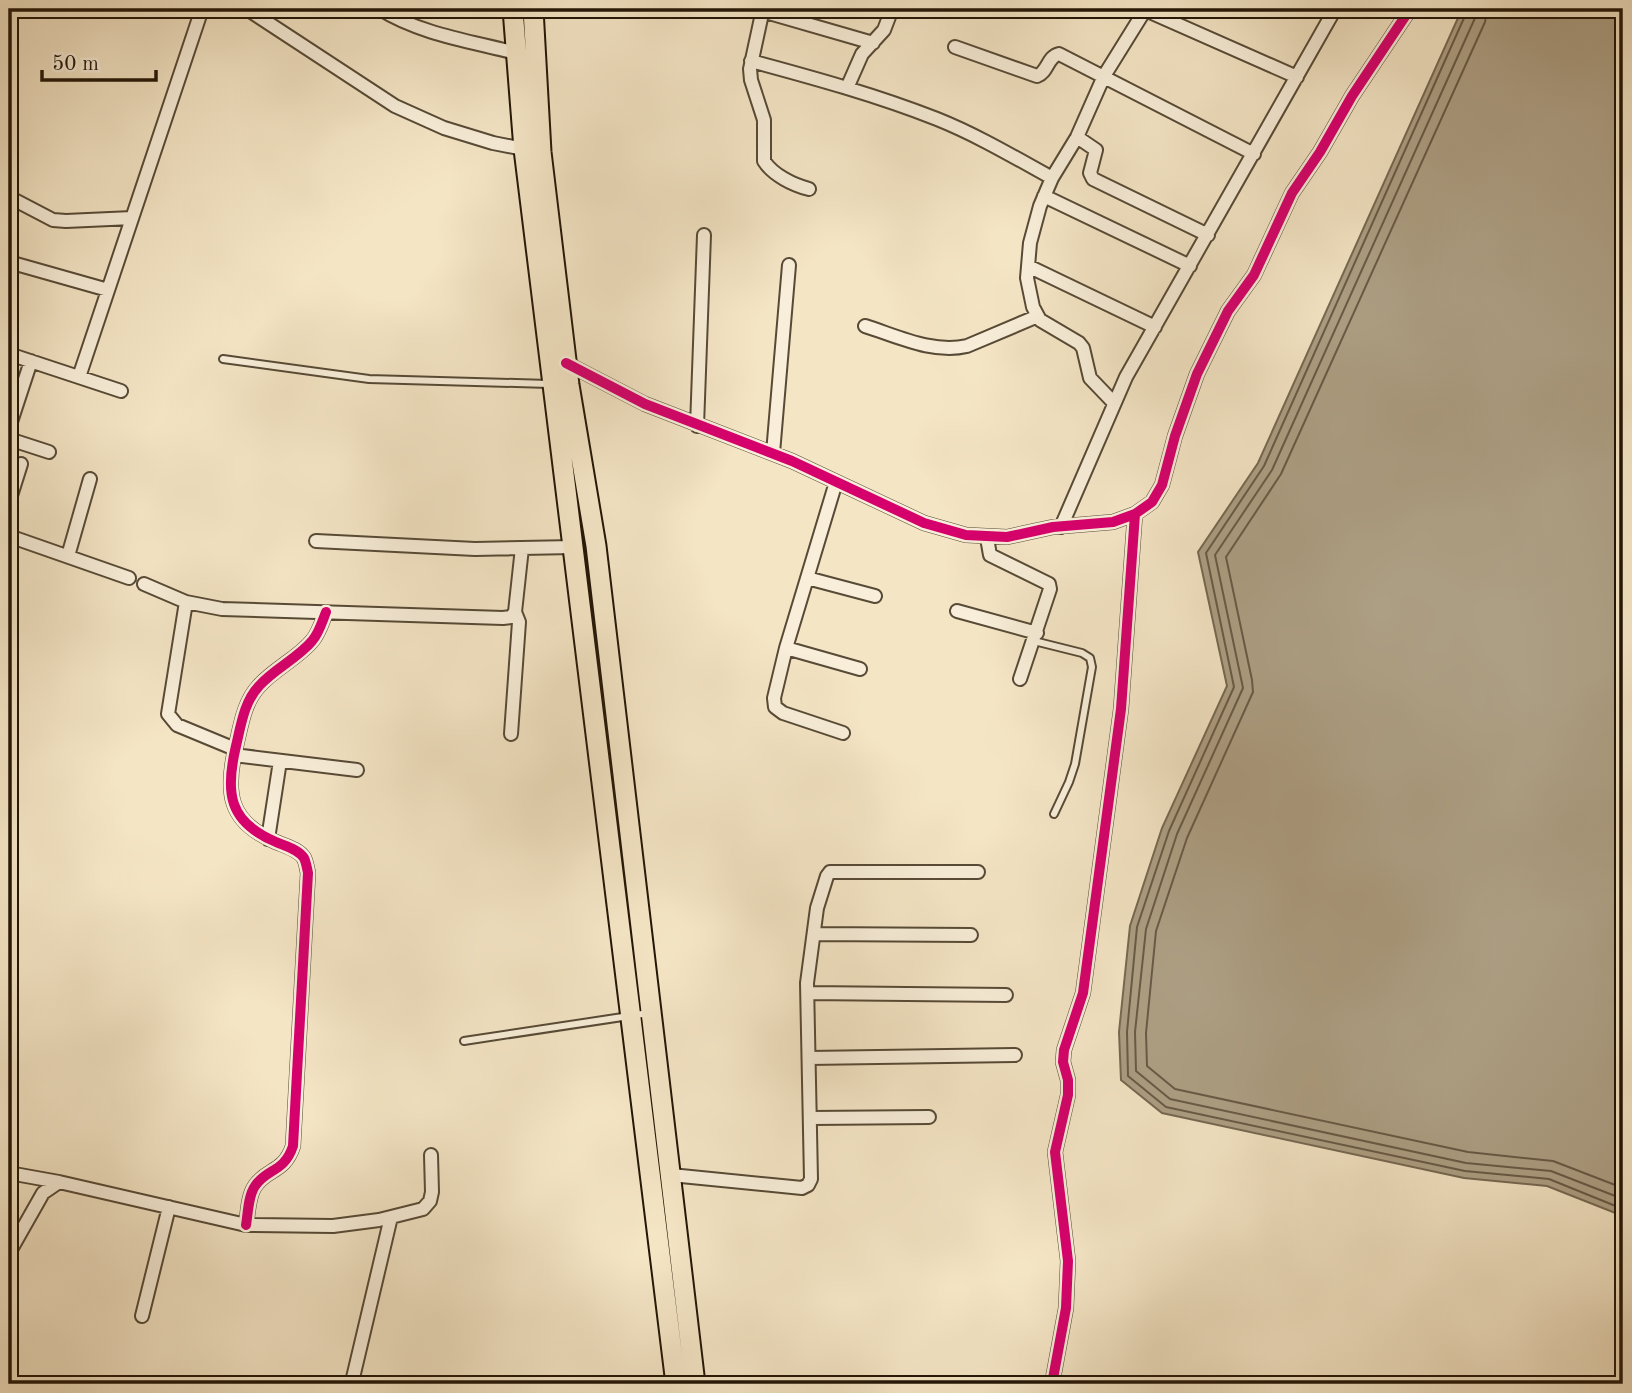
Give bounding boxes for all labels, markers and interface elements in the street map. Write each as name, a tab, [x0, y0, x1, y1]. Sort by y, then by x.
scale bar	[42, 38, 156, 82]
text: 50 m	[52, 54, 99, 75]

